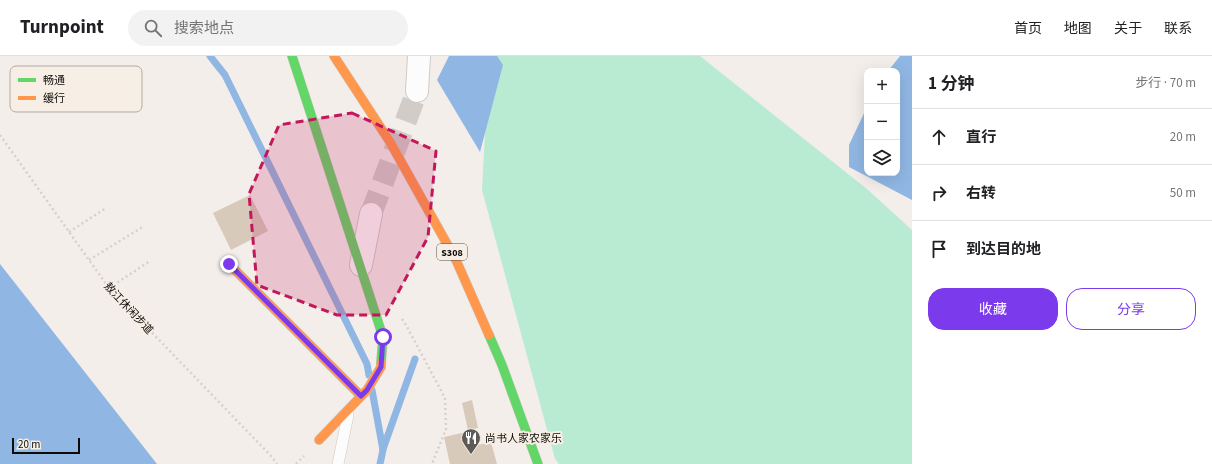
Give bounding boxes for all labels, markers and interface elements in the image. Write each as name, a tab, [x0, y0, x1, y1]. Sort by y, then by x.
search box	[128, 10, 408, 46]
text: Turnpoint	[20, 14, 104, 41]
icon: search	[142, 17, 164, 39]
text: 搜索地点	[174, 18, 234, 39]
text: 首页	[1014, 19, 1042, 39]
text: 地图	[1064, 19, 1092, 39]
text: 关于	[1114, 19, 1142, 39]
text: 联系	[1164, 19, 1192, 39]
legend	[10, 66, 142, 112]
map controls	[864, 68, 900, 176]
button: +	[864, 68, 900, 104]
text: 1 分钟	[928, 72, 974, 96]
text: 畅通	[43, 73, 65, 88]
text: 步行 · 70 m	[1135, 74, 1196, 92]
text: 缓行	[43, 91, 65, 106]
button: −	[864, 104, 900, 140]
icon: ahead	[928, 126, 950, 148]
text: 直行	[966, 127, 996, 148]
text: 20 m	[1170, 128, 1196, 146]
button: layers	[864, 140, 900, 176]
icon: right	[928, 182, 950, 204]
text: 右转	[966, 183, 996, 204]
text: 50 m	[1170, 184, 1196, 202]
icon: arrive	[928, 238, 950, 260]
text: 到达目的地	[966, 239, 1041, 260]
road number: S308	[437, 244, 467, 260]
route end	[220, 255, 238, 273]
street label: 敖江休闲步道	[101, 279, 157, 338]
button: 收藏	[928, 288, 1058, 330]
button: 分享	[1066, 288, 1196, 330]
route start	[374, 328, 392, 346]
restaurant icon: 尚书人家农家乐	[460, 427, 482, 455]
place label: 尚书人家农家乐	[485, 431, 562, 446]
scale bar	[12, 436, 80, 455]
text: 20 m	[18, 437, 40, 452]

